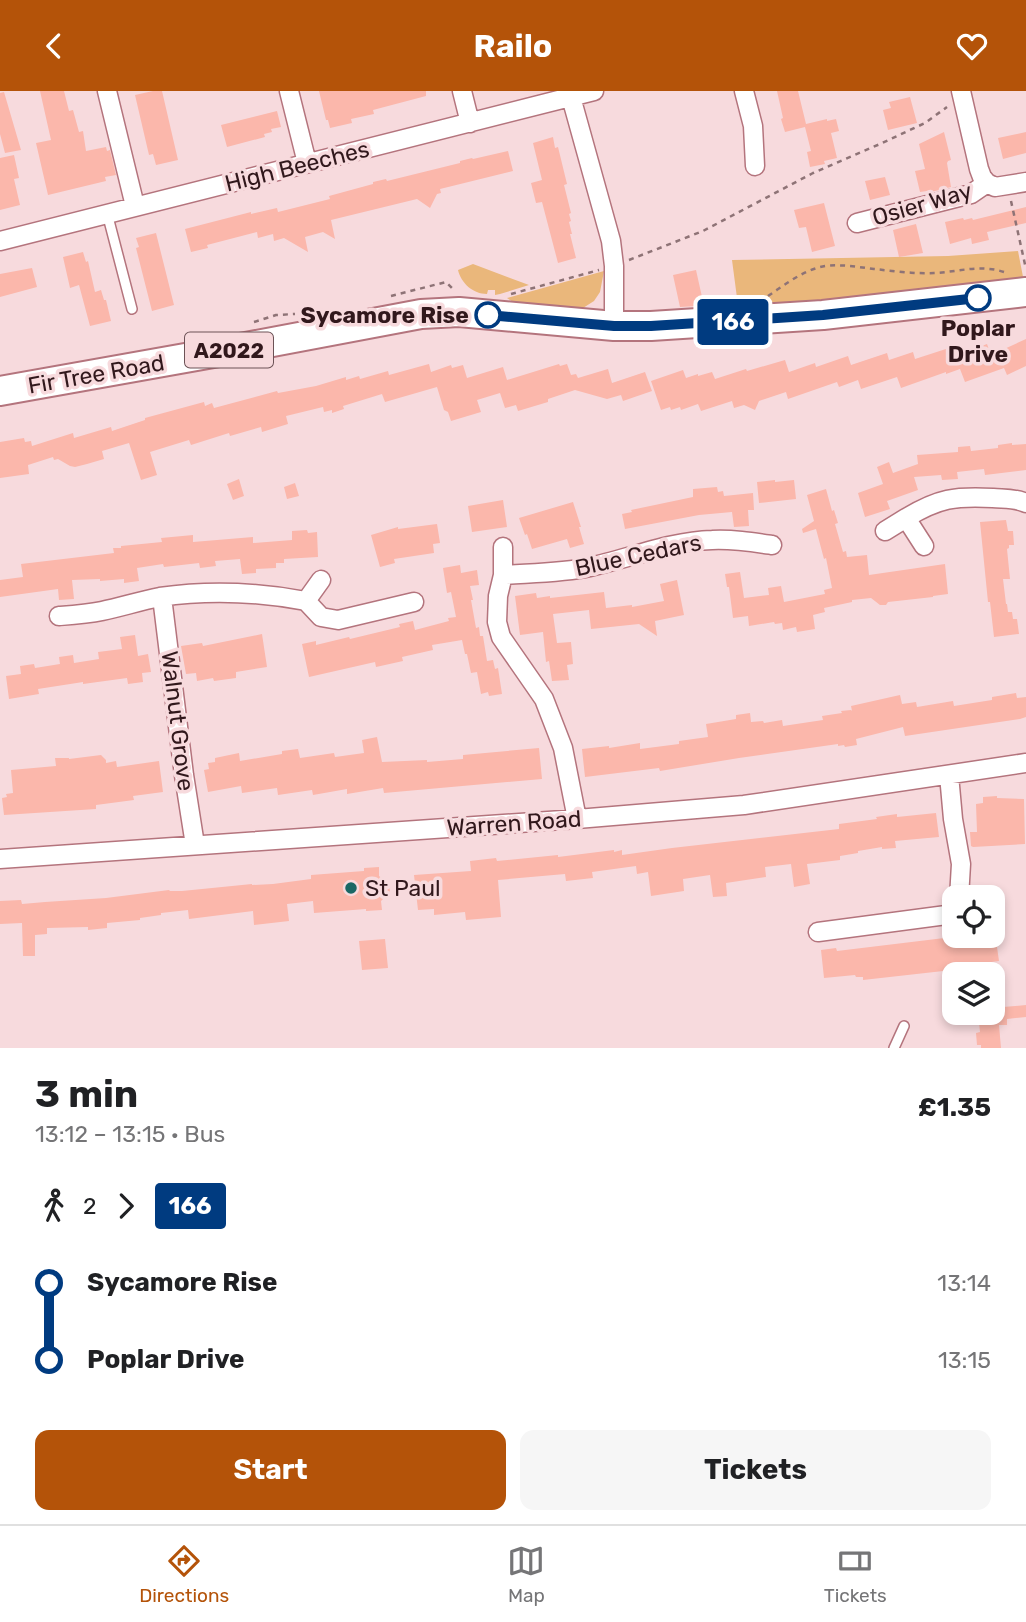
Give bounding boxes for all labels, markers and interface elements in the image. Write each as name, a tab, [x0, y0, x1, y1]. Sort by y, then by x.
icon: back	[35, 27, 73, 65]
text: Railo	[474, 27, 552, 65]
icon: heart	[953, 27, 991, 65]
street label: High Beeches	[222, 135, 372, 197]
street label: Osier Way	[869, 176, 975, 232]
marker: Poplar Drive	[965, 285, 991, 311]
line badge: 166	[693, 299, 773, 345]
place label: Sycamore Rise	[301, 301, 469, 329]
marker: Sycamore Rise	[475, 302, 501, 328]
text: 166	[711, 308, 755, 336]
place label: Poplar Drive	[941, 314, 1016, 368]
road number: A2022	[185, 333, 273, 367]
street label: Fir Tree Road	[26, 348, 166, 400]
street label: Blue Cedars	[572, 528, 704, 582]
street label: Walnut Grove	[156, 649, 200, 793]
street label: Warren Road	[446, 804, 582, 842]
place label: St Paul	[365, 874, 441, 902]
marker: St Paul	[343, 880, 359, 896]
map controls	[942, 885, 1005, 1025]
button: locate	[942, 885, 1005, 948]
button: layers	[942, 962, 1005, 1025]
text: 3 min	[35, 1071, 138, 1117]
text: £1.35	[918, 1092, 991, 1123]
text: 13:12 – 13:15 · Bus	[35, 1120, 225, 1148]
icon: walk	[35, 1187, 73, 1225]
icon: forward	[107, 1187, 145, 1225]
text: 2	[83, 1192, 97, 1220]
text: 166	[169, 1192, 212, 1220]
text: Sycamore Rise	[87, 1267, 277, 1298]
text: 13:14	[937, 1269, 991, 1297]
text: Poplar Drive	[87, 1344, 245, 1375]
text: 13:15	[938, 1346, 991, 1374]
button: Start	[35, 1430, 506, 1510]
button: Tickets	[520, 1430, 991, 1510]
tab: Directions	[139, 1542, 229, 1607]
tab: Map	[507, 1542, 545, 1607]
tab: Tickets	[824, 1542, 887, 1607]

